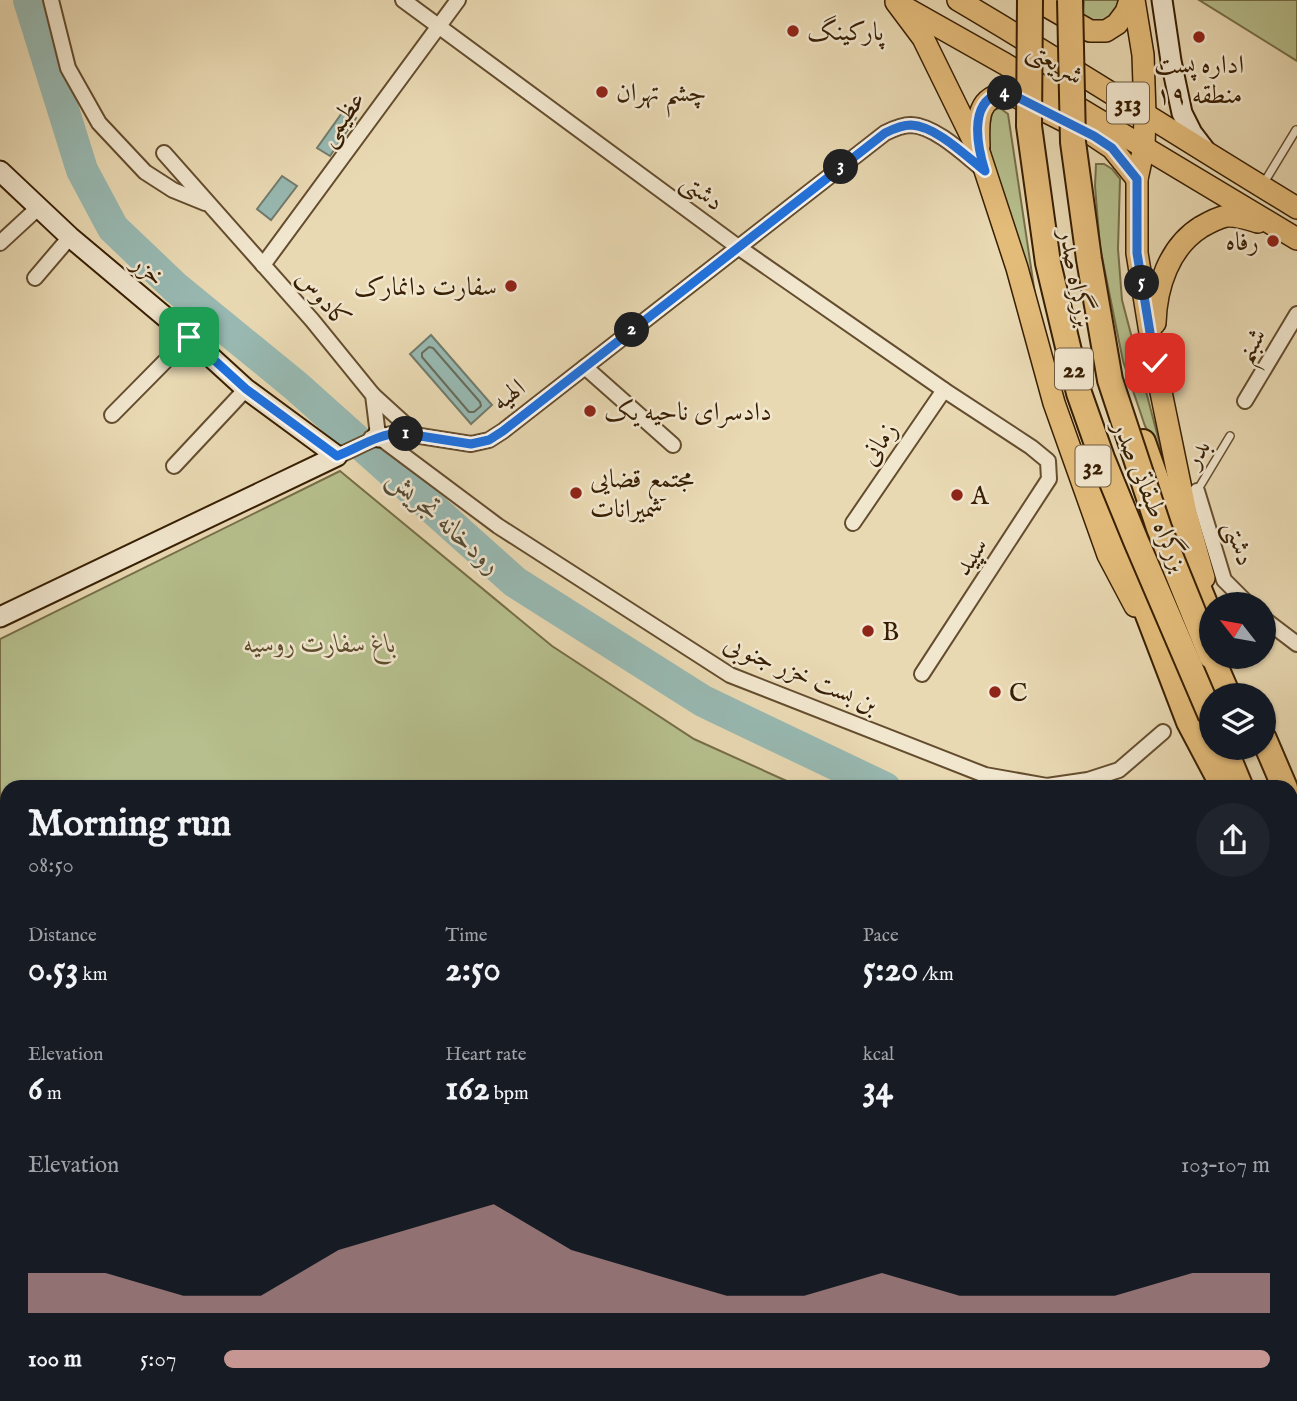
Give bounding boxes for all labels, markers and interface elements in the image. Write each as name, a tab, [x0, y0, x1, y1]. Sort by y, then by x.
place label: پارکینگ	[807, 15, 885, 50]
marker: پارکینگ	[785, 23, 801, 39]
marker: اداره پست منطقه ۱۹	[1191, 29, 1207, 45]
street label: شریعتی	[1021, 34, 1089, 94]
place label: اداره پست منطقه ۱۹	[1154, 49, 1244, 112]
pin: 4	[988, 76, 1023, 110]
place label: چشم تهران	[616, 77, 707, 118]
text: 4	[1000, 80, 1009, 104]
road number: 313	[1107, 82, 1149, 124]
marker: چشم تهران	[594, 84, 610, 100]
street label: عظیمی	[311, 85, 373, 153]
pin: 3	[824, 150, 858, 184]
text: 3	[837, 154, 844, 178]
street label: دشتی	[673, 165, 730, 220]
street label: بزرگراه صدر	[1050, 223, 1102, 330]
place label: رفاه	[1225, 226, 1259, 259]
marker: رفاه	[1265, 233, 1281, 249]
street label: خزر	[122, 245, 171, 293]
street label: کادوس	[288, 262, 358, 335]
pin: 5	[1124, 266, 1160, 300]
text: 5	[1138, 270, 1145, 294]
place label: سفارت دانمارک	[354, 271, 497, 304]
marker: سفارت دانمارک	[503, 278, 519, 294]
pin	[159, 307, 219, 367]
pin: 2	[614, 312, 650, 348]
text: 2	[627, 317, 636, 341]
icon: arrive	[170, 318, 208, 356]
street label: شبنم	[1228, 322, 1281, 374]
pin	[1125, 333, 1185, 393]
icon: check	[1136, 344, 1174, 382]
road number: 22	[1055, 348, 1093, 390]
street label: الهیه	[485, 372, 532, 419]
place label: دادسرای ناحیه یک	[604, 396, 772, 429]
marker: دادسرای ناحیه یک	[582, 403, 598, 419]
street label: بزرگراه طبقاتی صدر	[1103, 413, 1197, 577]
pin: 1	[388, 416, 424, 452]
street label: زمانی	[853, 416, 906, 472]
text: 1	[402, 421, 409, 445]
street label: بدر	[1175, 434, 1218, 477]
road number: 32	[1076, 446, 1110, 486]
water label: رودخانه تجریش	[378, 461, 508, 583]
place label: مجتمع قضایی شمیرانات	[590, 463, 694, 526]
place label: A	[970, 480, 990, 513]
marker: مجتمع قضایی شمیرانات	[568, 485, 584, 501]
marker: A	[949, 487, 965, 503]
street label: دشتی	[1215, 517, 1262, 571]
street label: سپید	[947, 531, 996, 582]
north arrow	[1199, 592, 1276, 668]
map controls	[1199, 592, 1276, 760]
place label: B	[882, 616, 899, 649]
marker: B	[860, 623, 876, 639]
street label: بن بست خزر جنوبی	[718, 627, 883, 723]
park label: باغ سفارت روسیه	[244, 628, 396, 665]
place label: C	[1009, 677, 1028, 710]
button: layers	[1199, 683, 1276, 760]
marker: C	[987, 684, 1003, 700]
text: Morning run	[28, 801, 231, 849]
button: share	[1196, 803, 1270, 877]
text: 08:50	[28, 851, 74, 880]
text: Distance	[28, 924, 97, 948]
text: Time	[445, 924, 488, 948]
text: Pace	[863, 924, 899, 948]
text: 0.53	[28, 948, 78, 993]
text: 2:50	[445, 948, 501, 993]
text: 5:20	[863, 948, 918, 993]
text: km	[78, 963, 107, 987]
text: /km	[918, 963, 954, 987]
text: Elevation	[28, 1043, 103, 1067]
text: Heart rate	[445, 1043, 526, 1067]
text: kcal	[863, 1043, 894, 1067]
text: 6	[28, 1067, 43, 1112]
text: 162	[445, 1067, 490, 1112]
text: 34	[863, 1067, 893, 1112]
text: m	[43, 1082, 62, 1106]
text: bpm	[490, 1082, 529, 1106]
text: Elevation	[28, 1151, 119, 1180]
text: 103–107 m	[1181, 1151, 1270, 1180]
text: 100 m	[28, 1345, 82, 1374]
text: 5:07	[140, 1345, 176, 1374]

